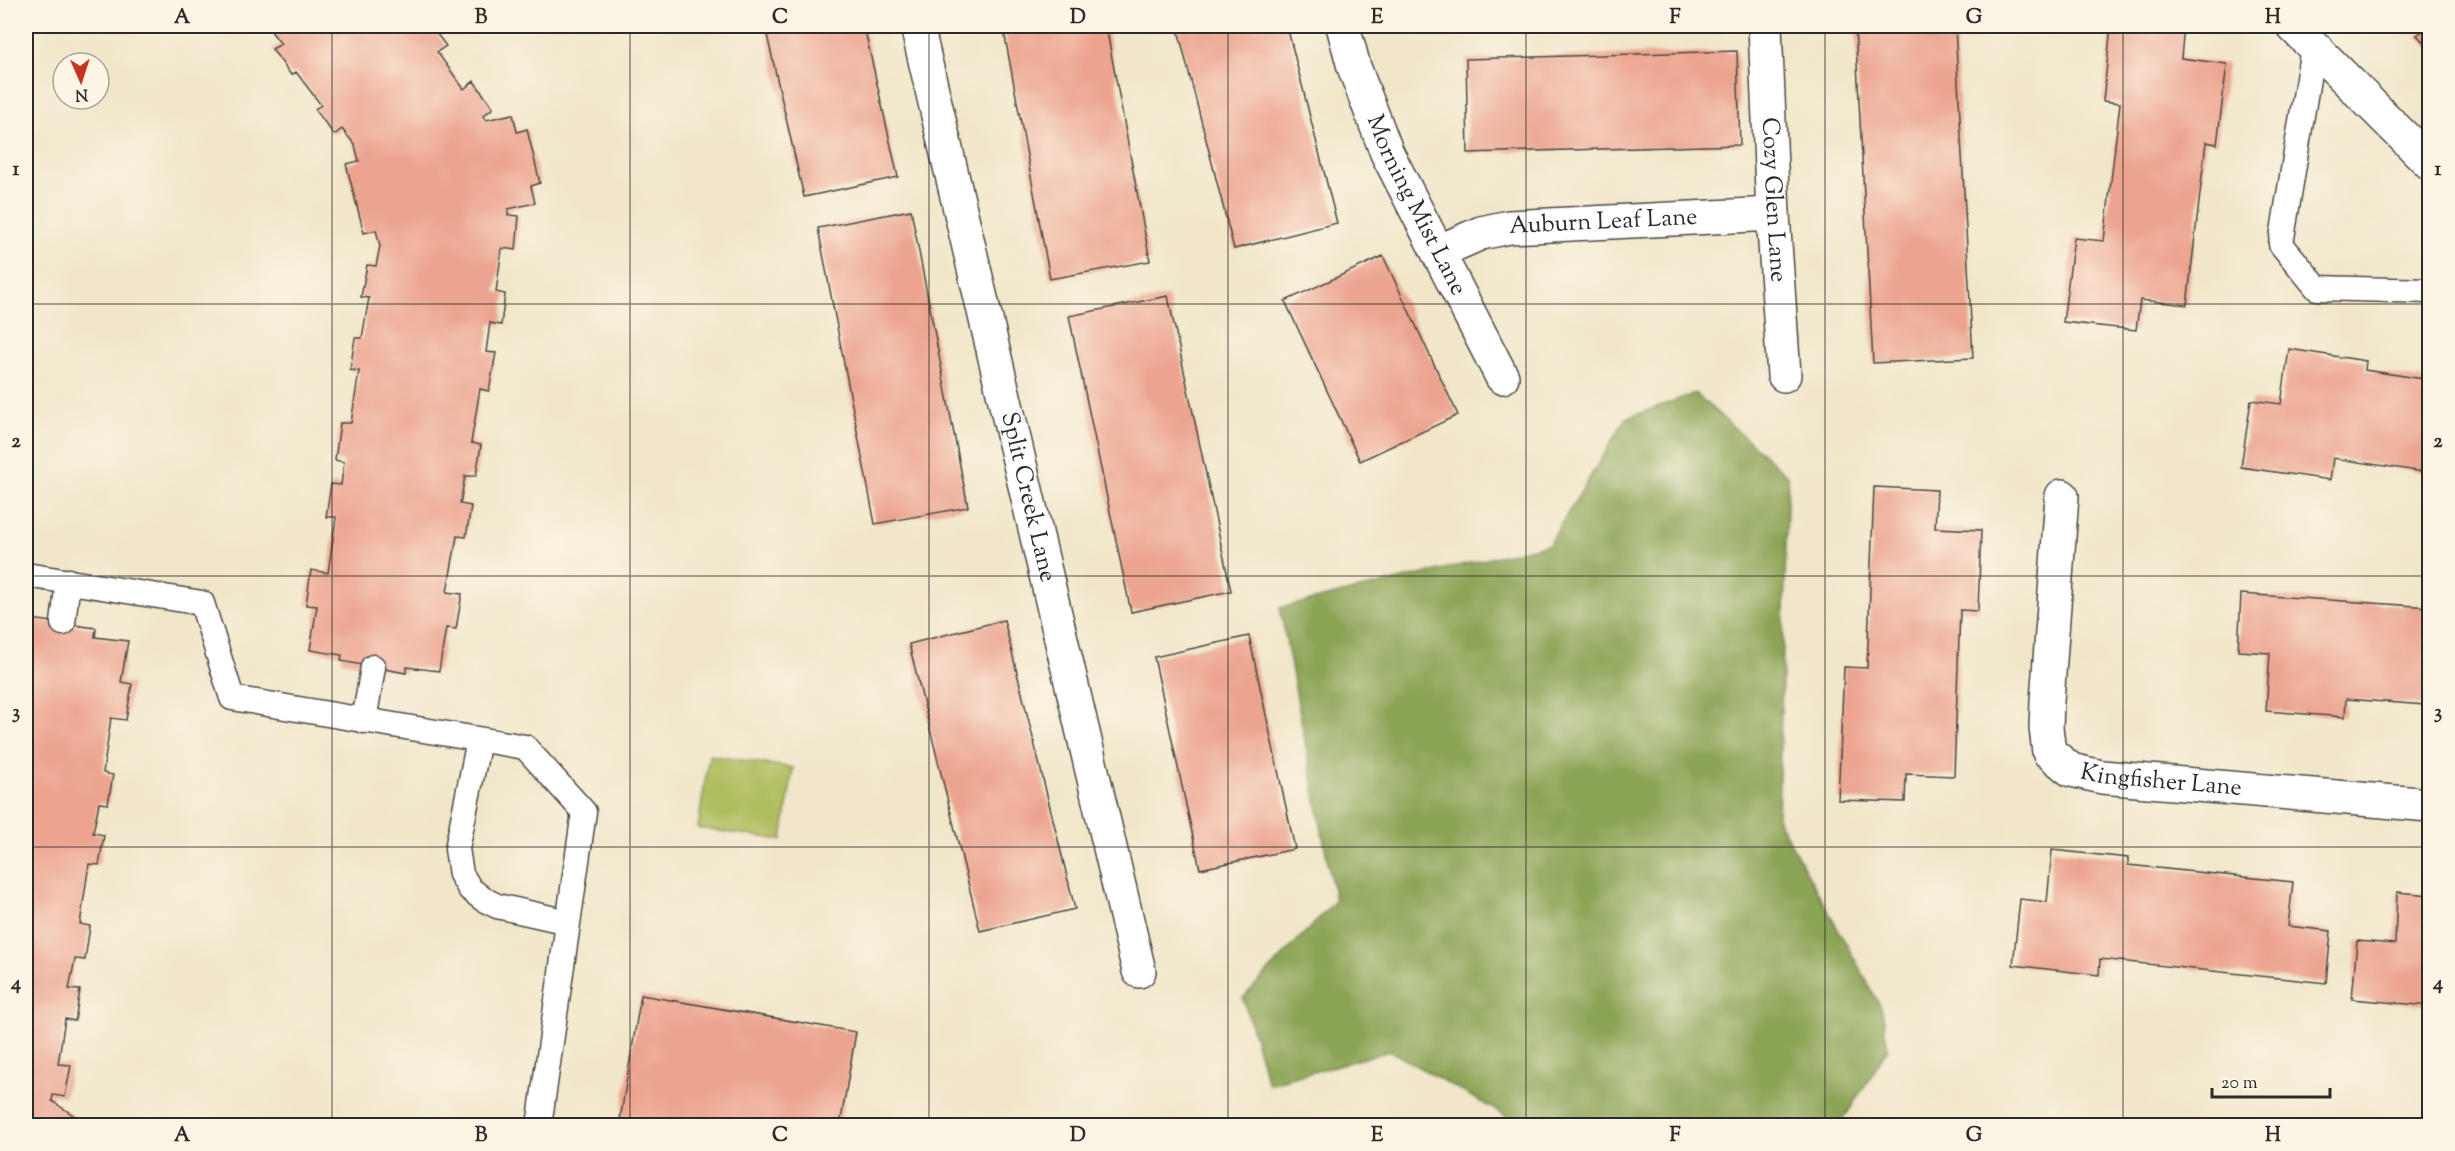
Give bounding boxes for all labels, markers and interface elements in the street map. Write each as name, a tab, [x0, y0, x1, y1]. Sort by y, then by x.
text: A	[174, 4, 191, 33]
text: B	[475, 4, 488, 33]
text: C	[772, 4, 788, 33]
text: D	[1070, 4, 1086, 33]
text: E	[1371, 4, 1384, 33]
text: F	[1669, 4, 1681, 33]
text: G	[1966, 4, 1983, 33]
text: H	[2265, 4, 2281, 33]
north arrow	[51, 51, 111, 111]
text: N	[74, 82, 89, 105]
street label: Morning Mist Lane	[1357, 110, 1474, 302]
street label: Cozy Glen Lane	[1752, 117, 1795, 283]
text: 1	[13, 156, 20, 185]
text: 1	[2435, 156, 2442, 185]
street label: Auburn Leaf Lane	[1508, 201, 1698, 244]
street label: Split Creek Lane	[991, 409, 1064, 585]
text: 2	[11, 428, 21, 457]
text: 2	[2433, 428, 2443, 457]
text: 3	[12, 699, 20, 728]
text: 3	[2434, 699, 2442, 728]
street label: Kingfisher Lane	[2077, 756, 2243, 806]
text: 4	[10, 970, 21, 999]
text: 4	[2432, 970, 2443, 999]
scale bar	[2212, 1061, 2330, 1099]
text: 20 m	[2221, 1071, 2258, 1097]
text: A	[174, 1122, 191, 1151]
text: B	[475, 1122, 488, 1151]
text: C	[772, 1122, 788, 1151]
text: D	[1070, 1122, 1086, 1151]
text: E	[1371, 1122, 1384, 1151]
text: F	[1669, 1122, 1681, 1151]
text: G	[1966, 1122, 1983, 1151]
text: H	[2265, 1122, 2281, 1151]

